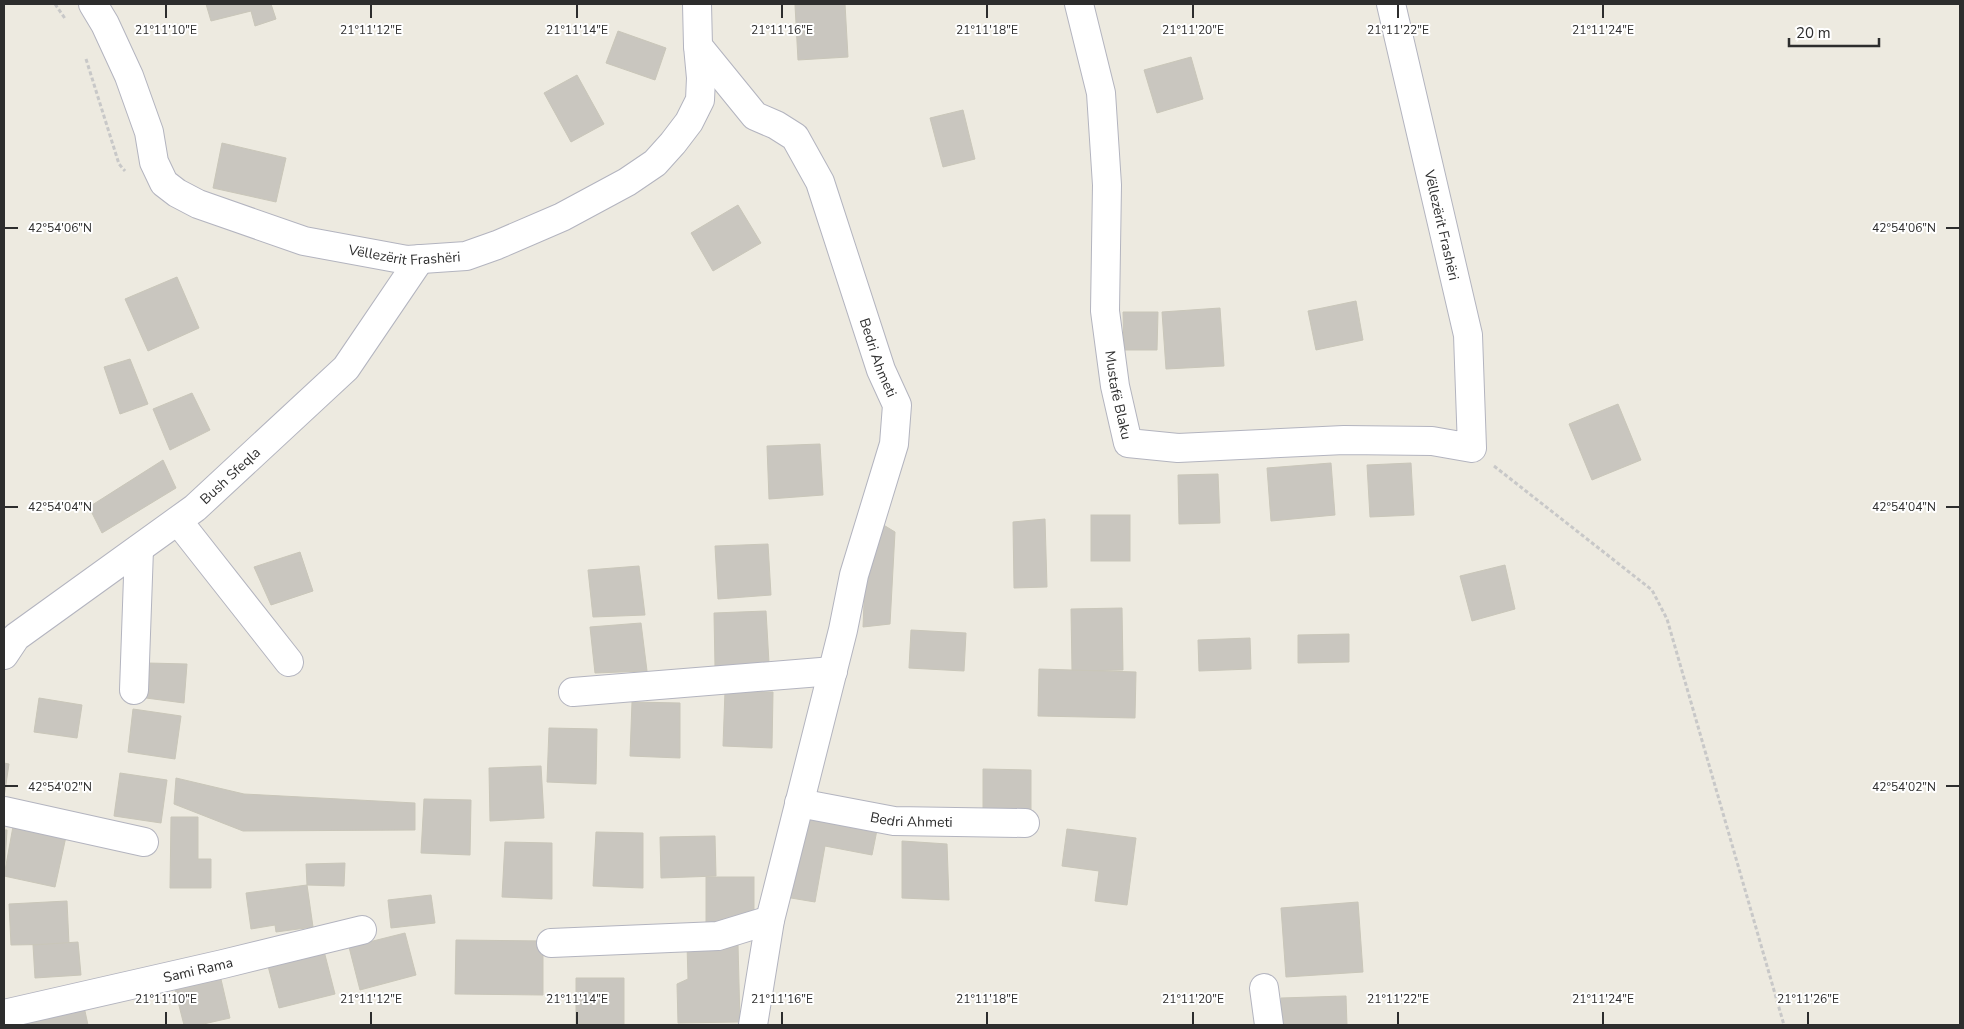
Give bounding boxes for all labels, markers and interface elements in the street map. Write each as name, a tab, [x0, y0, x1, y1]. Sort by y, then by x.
scale bar	[1789, 15, 1879, 47]
text: 21°11'10"E	[135, 22, 197, 38]
text: 21°11'12"E	[340, 22, 402, 38]
text: 21°11'14"E	[546, 22, 608, 38]
text: 21°11'16"E	[751, 22, 813, 38]
text: 21°11'18"E	[956, 22, 1018, 38]
text: 21°11'20"E	[1162, 22, 1224, 38]
text: 21°11'22"E	[1367, 22, 1429, 38]
text: 21°11'24"E	[1572, 22, 1634, 38]
text: 20 m	[1796, 23, 1831, 43]
street label: Vëllezërit Frashëri	[1419, 167, 1463, 282]
text: 42°54'06"N	[28, 220, 92, 236]
text: 42°54'06"N	[1872, 220, 1936, 236]
street label: Vëllezërit Frashëri	[346, 240, 461, 270]
street label: Bedri Ahmeti	[855, 316, 901, 400]
street label: Mustafë Blaku	[1100, 349, 1136, 441]
street label: Bush Sfeqla	[196, 443, 265, 509]
text: 42°54'04"N	[28, 499, 92, 515]
text: 42°54'04"N	[1872, 499, 1936, 515]
text: 42°54'02"N	[28, 779, 92, 795]
text: 42°54'02"N	[1872, 779, 1936, 795]
street label: Bedri Ahmeti	[869, 808, 953, 832]
street label: Sami Rama	[161, 953, 235, 987]
text: 21°11'10"E	[135, 991, 197, 1007]
text: 21°11'12"E	[340, 991, 402, 1007]
text: 21°11'14"E	[546, 991, 608, 1007]
text: 21°11'16"E	[751, 991, 813, 1007]
text: 21°11'18"E	[956, 991, 1018, 1007]
text: 21°11'20"E	[1162, 991, 1224, 1007]
text: 21°11'22"E	[1367, 991, 1429, 1007]
text: 21°11'24"E	[1572, 991, 1634, 1007]
text: 21°11'26"E	[1777, 991, 1839, 1007]

